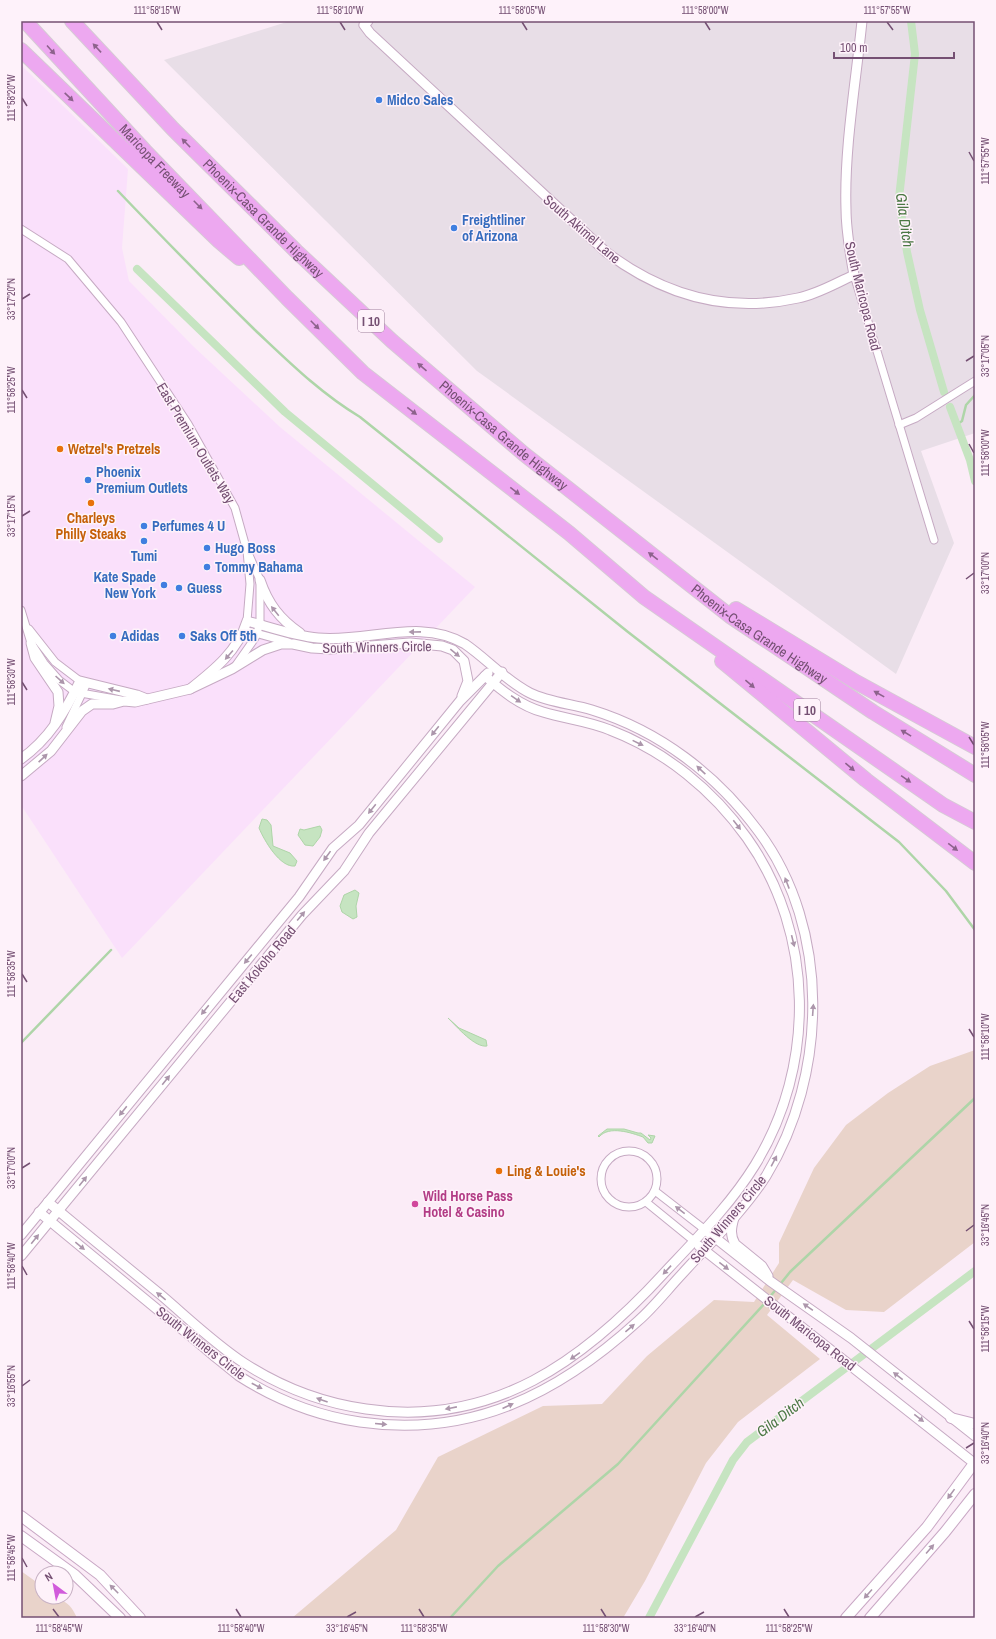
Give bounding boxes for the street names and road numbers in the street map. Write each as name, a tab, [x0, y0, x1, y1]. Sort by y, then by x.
street label: Maricopa Freeway	[116, 120, 194, 202]
street label: Phoenix-Casa Grande Highway	[199, 155, 328, 282]
street label: South Akimel Lane	[540, 191, 624, 267]
street label: South Maricopa Road	[841, 240, 885, 352]
road number: I 10	[358, 310, 384, 332]
street label: Phoenix-Casa Grande Highway	[436, 377, 572, 494]
street label: East Premium Outlets Way	[153, 379, 239, 507]
street label: Phoenix-Casa Grande Highway	[688, 580, 831, 688]
street label: South Winners Circle	[322, 637, 432, 657]
road number: I 10	[794, 699, 820, 721]
street label: East Kokoho Road	[224, 922, 300, 1006]
street label: South Winners Circle	[686, 1171, 770, 1267]
street label: South Maricopa Road	[760, 1292, 860, 1374]
street label: South Winners Circle	[152, 1302, 250, 1384]

